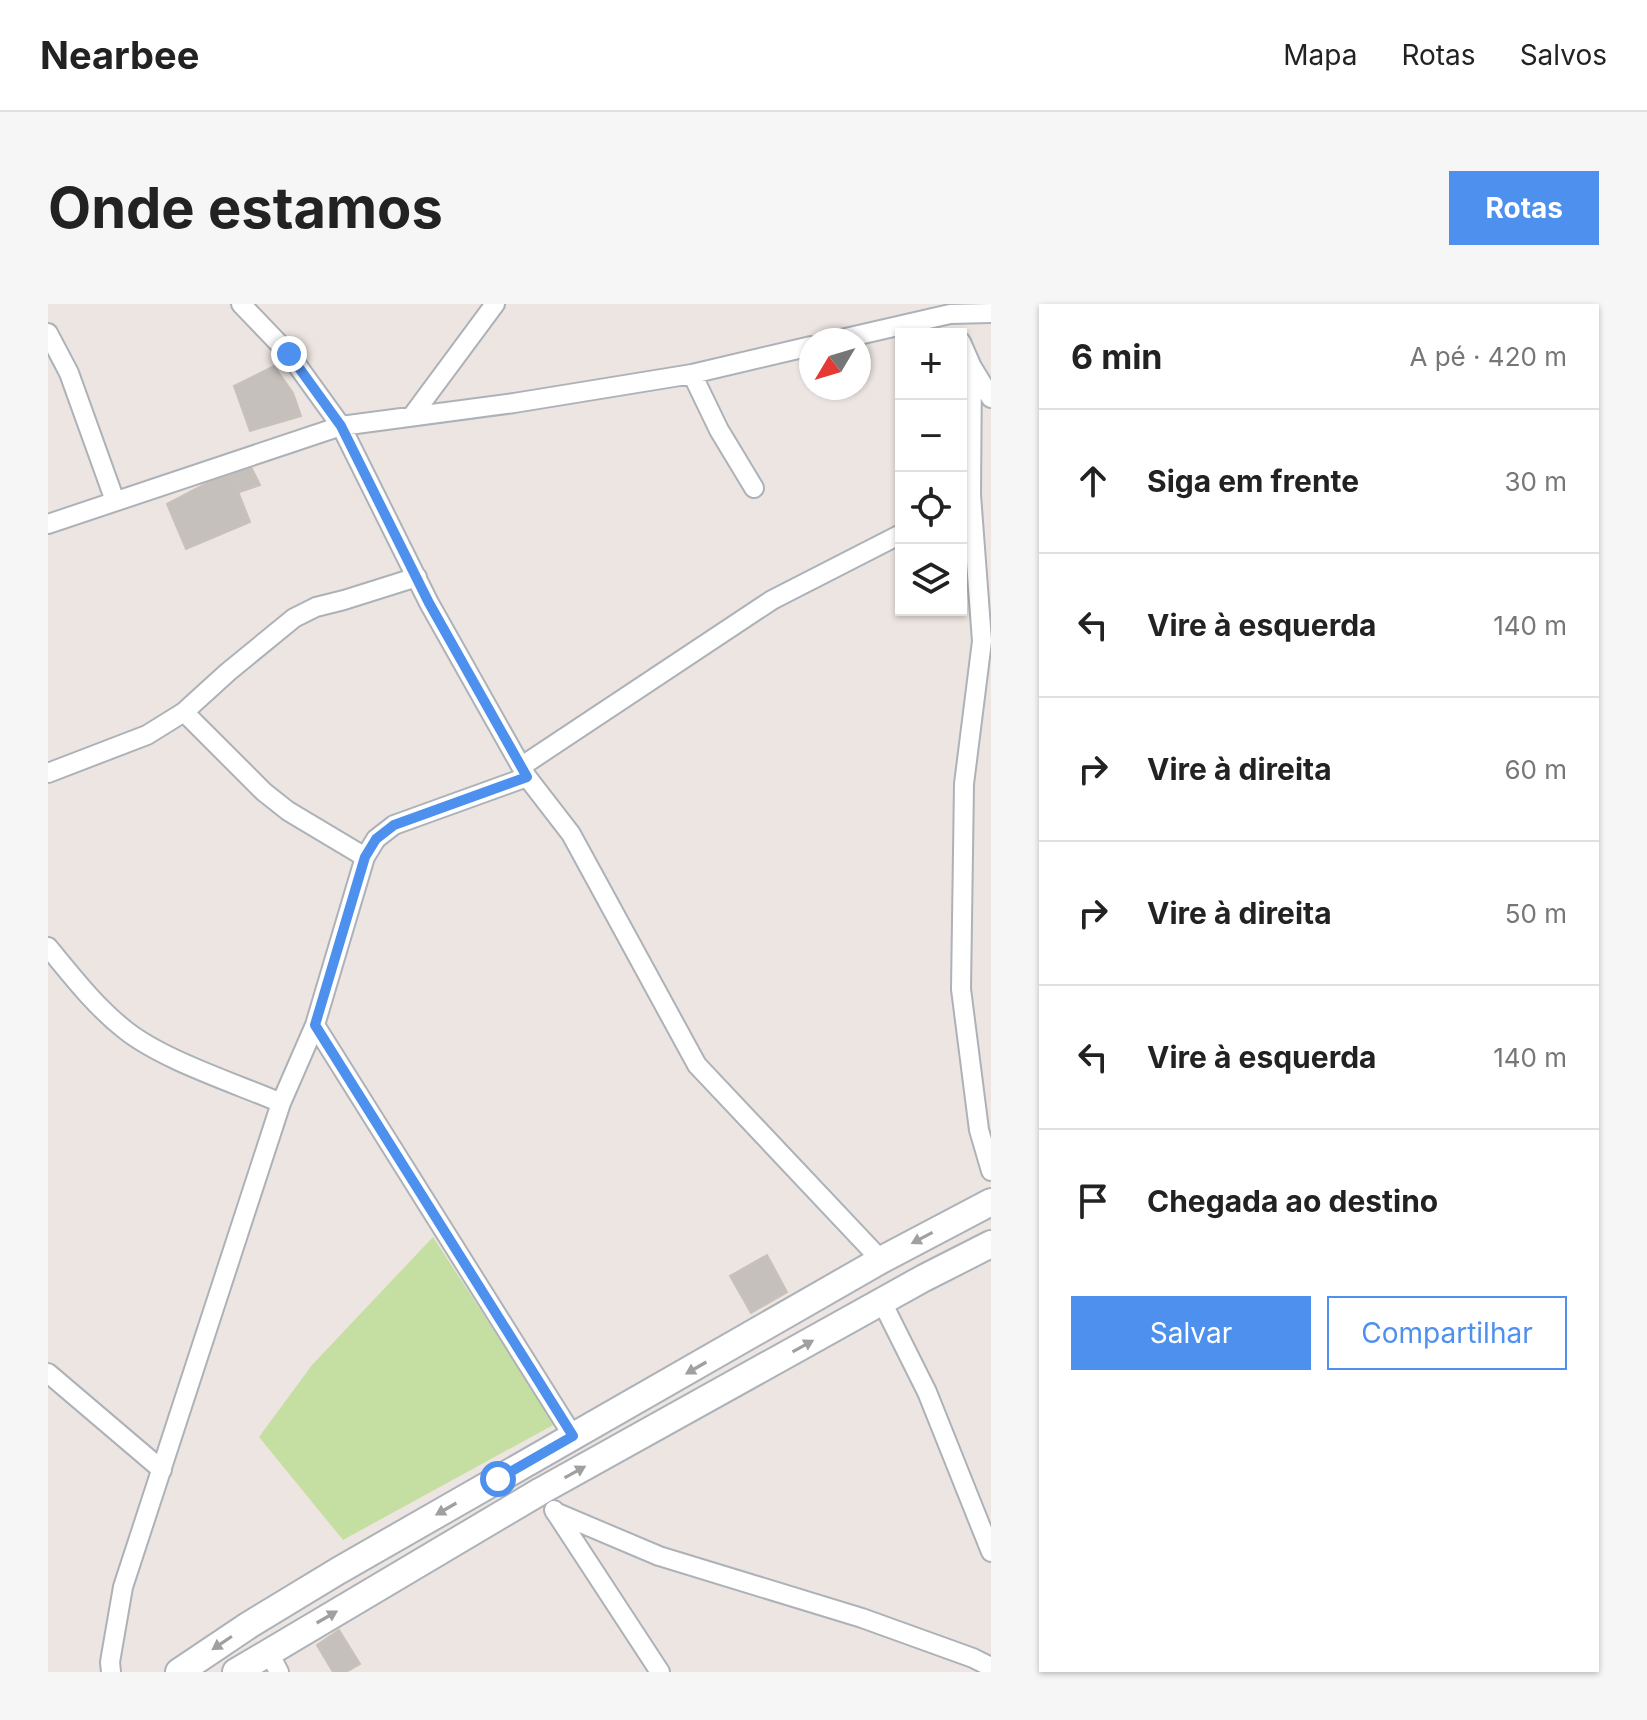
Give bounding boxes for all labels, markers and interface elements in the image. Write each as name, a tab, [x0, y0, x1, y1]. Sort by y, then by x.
text: Nearbee	[40, 32, 199, 78]
text: Mapa	[1283, 38, 1357, 72]
text: Rotas	[1401, 38, 1476, 72]
text: Salvos	[1520, 38, 1607, 72]
button: Rotas	[1449, 171, 1599, 245]
text: Onde estamos	[48, 174, 443, 242]
north arrow	[799, 328, 871, 400]
map controls	[895, 328, 967, 616]
button: +	[895, 328, 967, 400]
route end	[271, 336, 307, 372]
text: 6 min	[1071, 336, 1163, 377]
text: A pé · 420 m	[1409, 341, 1567, 372]
button: −	[895, 400, 967, 472]
icon: ahead	[1071, 459, 1115, 503]
text: Siga em frente	[1147, 463, 1359, 499]
text: 30 m	[1504, 466, 1567, 497]
button: locate	[895, 472, 967, 544]
button: layers	[895, 544, 967, 616]
icon: left	[1071, 603, 1115, 647]
text: Vire à esquerda	[1147, 607, 1376, 643]
text: 140 m	[1493, 610, 1567, 641]
icon: right	[1071, 747, 1115, 791]
text: Vire à direita	[1147, 751, 1332, 787]
text: 60 m	[1504, 754, 1567, 785]
icon: right	[1071, 891, 1115, 935]
text: Vire à direita	[1147, 895, 1332, 931]
text: 50 m	[1505, 898, 1567, 929]
icon: left	[1071, 1035, 1115, 1079]
text: Vire à esquerda	[1147, 1039, 1376, 1075]
text: 140 m	[1493, 1042, 1567, 1073]
icon: arrive	[1071, 1179, 1115, 1223]
text: Chegada ao destino	[1147, 1183, 1438, 1219]
one-way arrow	[910, 1231, 933, 1245]
button: Salvar	[1071, 1296, 1311, 1370]
button: Compartilhar	[1327, 1296, 1567, 1370]
one-way arrow	[792, 1339, 814, 1353]
one-way arrow	[685, 1361, 707, 1375]
route start	[480, 1461, 516, 1497]
one-way arrow	[564, 1465, 587, 1478]
one-way arrow	[434, 1502, 457, 1516]
one-way arrow	[316, 1610, 338, 1624]
one-way arrow	[212, 1635, 233, 1650]

